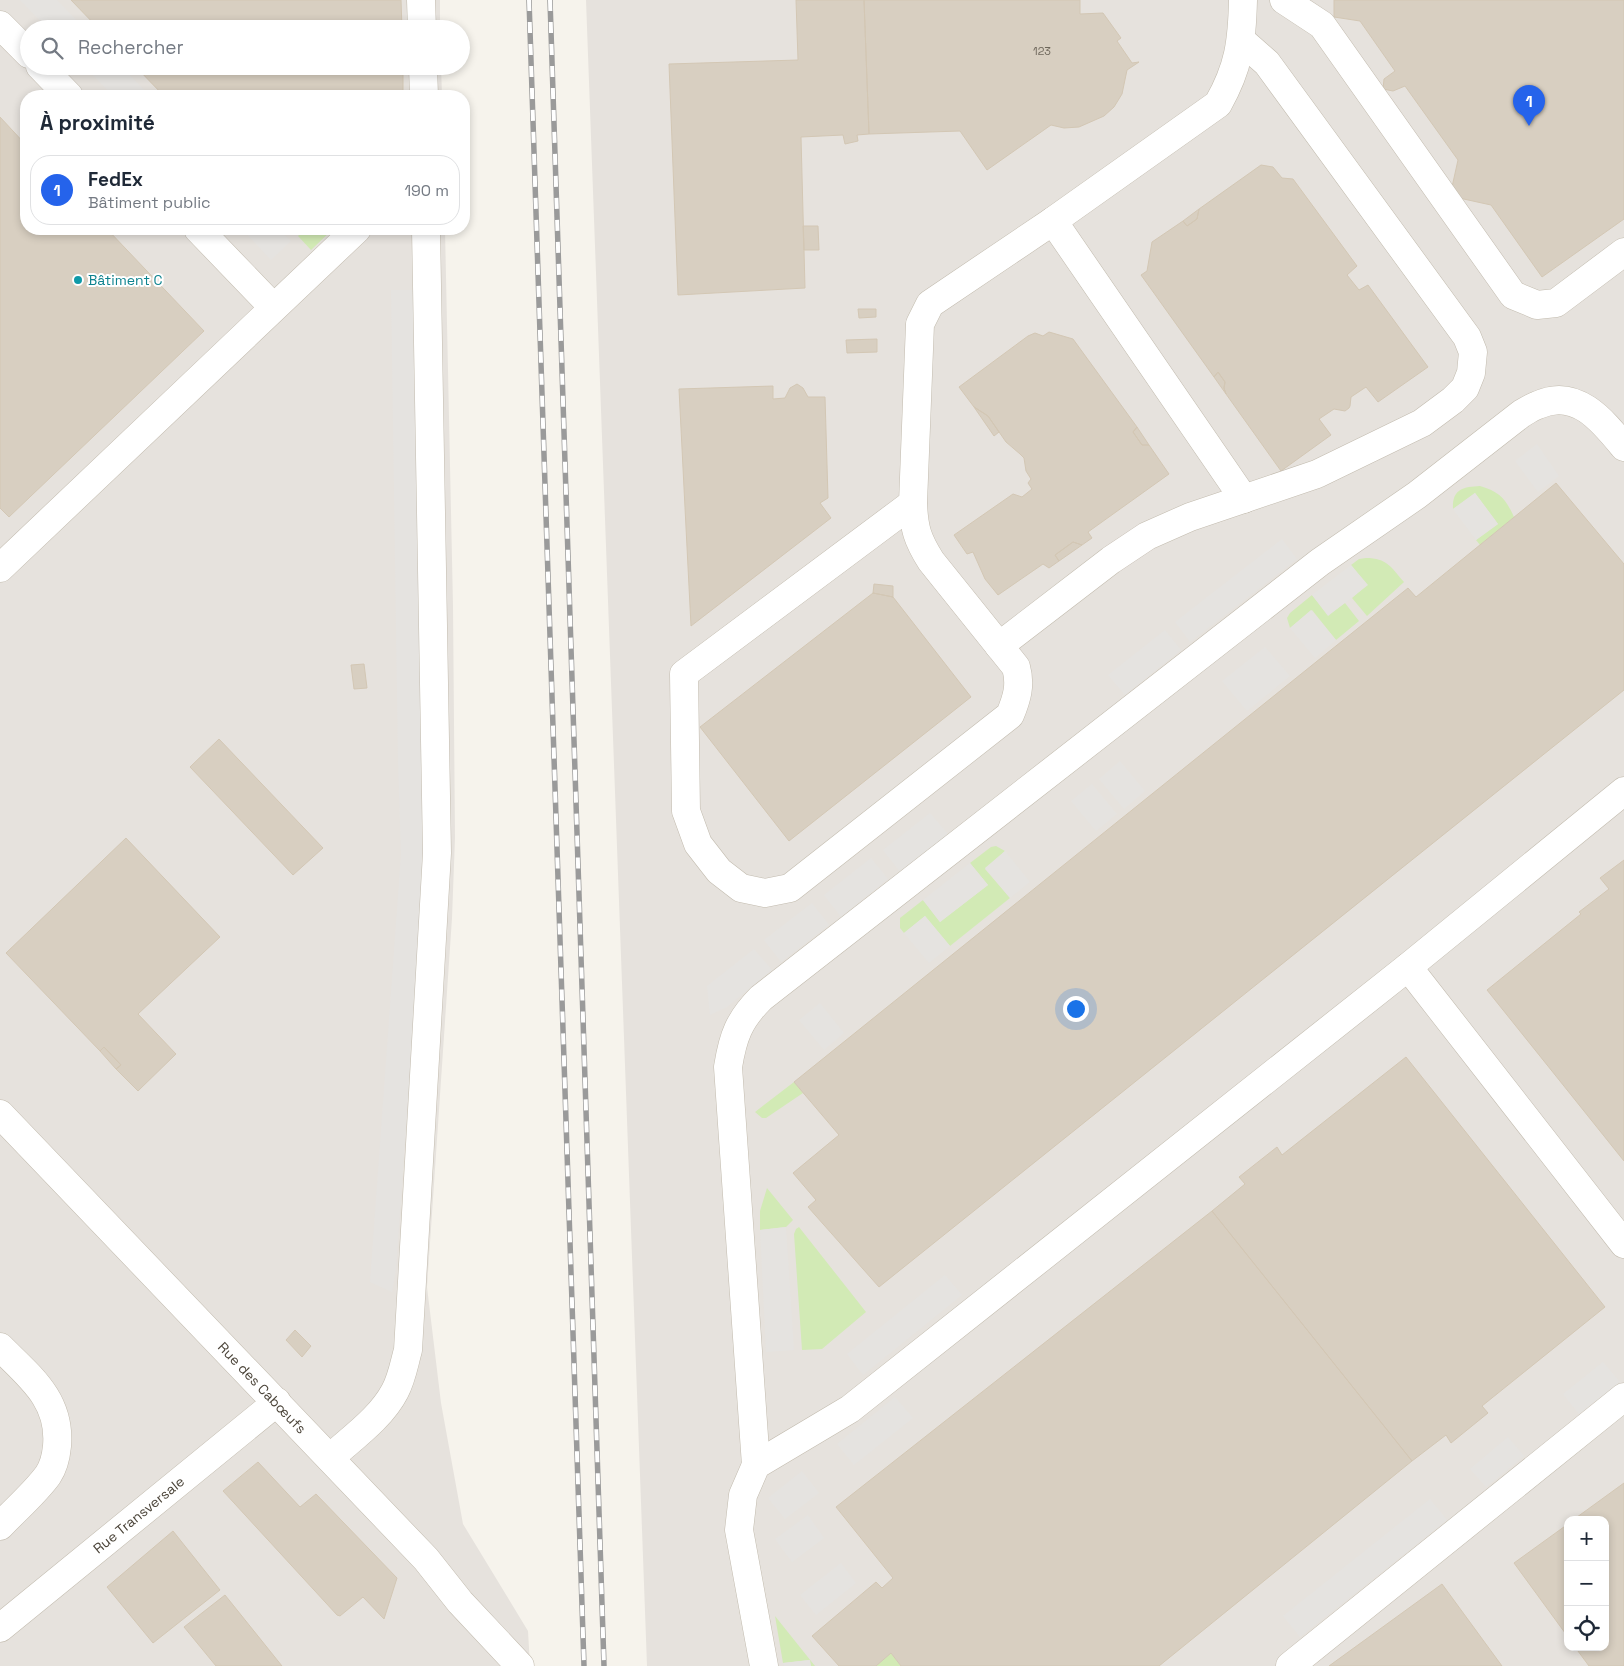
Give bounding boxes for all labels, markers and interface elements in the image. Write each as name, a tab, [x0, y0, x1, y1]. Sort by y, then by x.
search box	[20, 20, 470, 75]
icon: search	[38, 34, 66, 62]
text: Rechercher	[78, 35, 184, 60]
house number: 123	[1033, 44, 1051, 58]
pin: 1	[1513, 85, 1545, 126]
text: À proximité	[40, 109, 155, 136]
text: FedEx	[88, 167, 143, 192]
text: 1	[53, 180, 61, 201]
text: 190 m	[404, 180, 449, 201]
text: Bâtiment public	[88, 192, 211, 213]
place label: Bâtiment C	[88, 271, 162, 289]
marker: Bâtiment C	[72, 274, 84, 286]
your location	[1063, 996, 1089, 1022]
street label: Rue des Cabœufs	[214, 1338, 310, 1437]
street label: Rue Transversale	[89, 1472, 188, 1557]
map controls	[1564, 1516, 1609, 1651]
button: +	[1564, 1516, 1609, 1561]
button: −	[1564, 1561, 1609, 1606]
button: locate	[1564, 1606, 1609, 1651]

